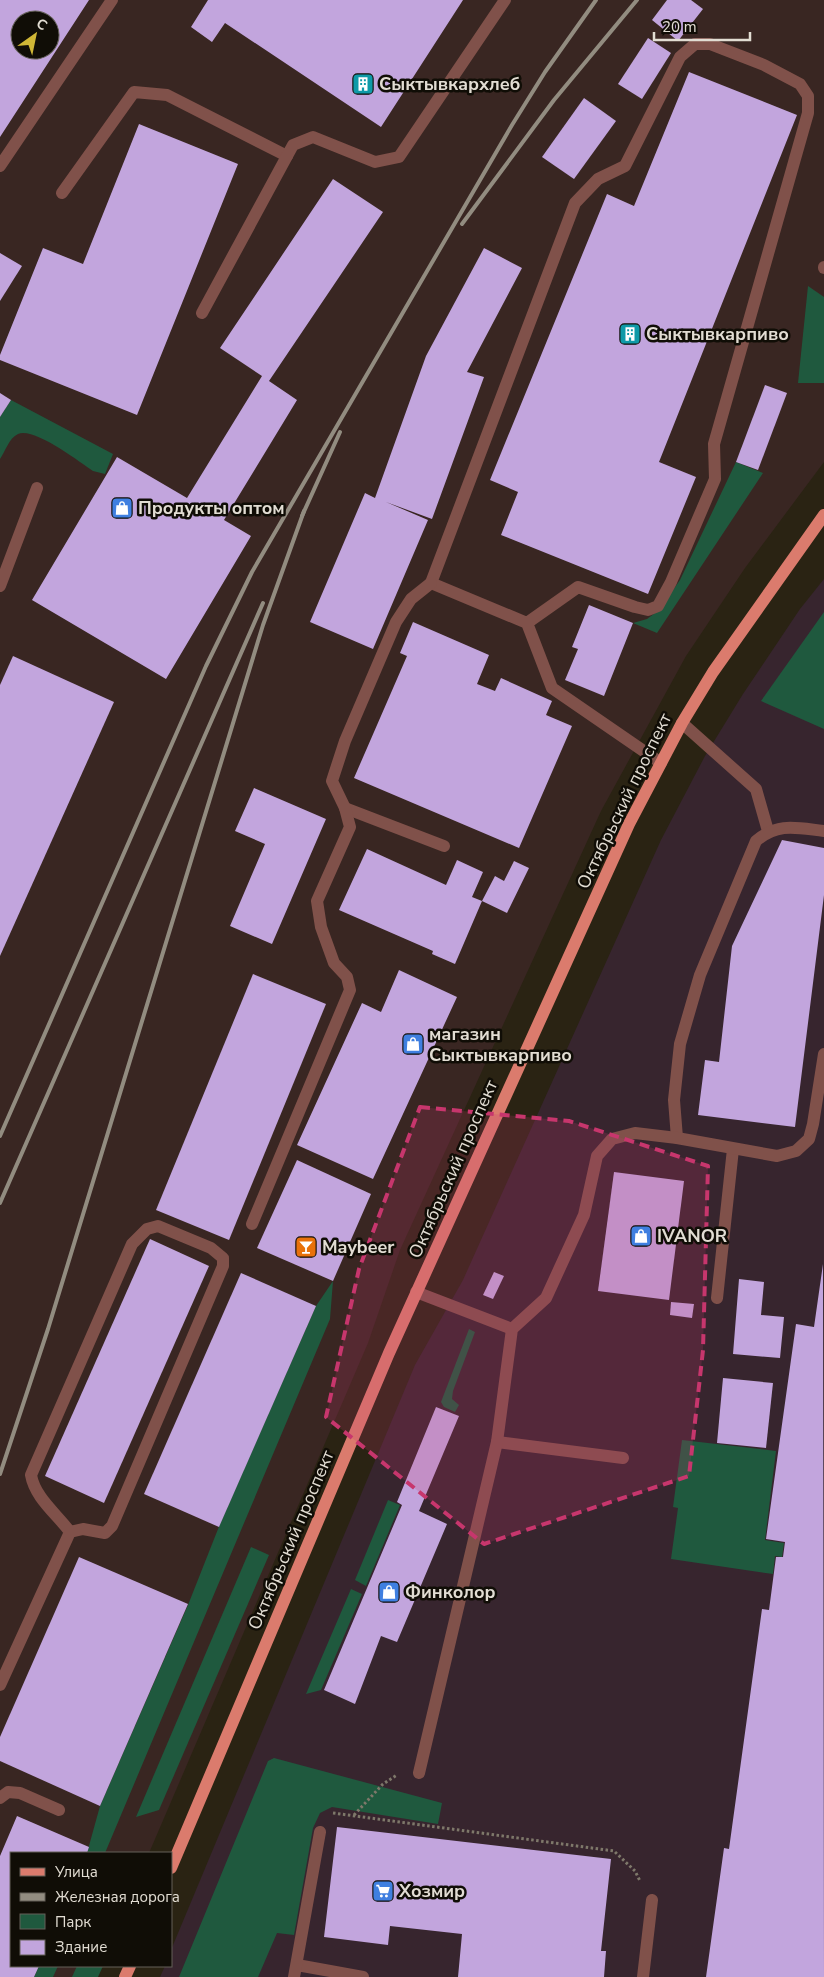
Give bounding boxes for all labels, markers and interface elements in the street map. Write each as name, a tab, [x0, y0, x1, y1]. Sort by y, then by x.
north arrow	[10, 10, 60, 60]
scale bar	[654, 10, 750, 42]
text: С	[33, 14, 51, 35]
text: 20 m	[662, 17, 697, 37]
building icon: Сыктывкархлеб	[351, 72, 375, 96]
place label: Сыктывкархлеб	[379, 72, 520, 96]
building icon: Сыктывкарпиво	[618, 322, 642, 346]
place label: Сыктывкарпиво	[646, 322, 789, 346]
shop icon: Продукты оптом	[110, 496, 134, 520]
place label: Продукты оптом	[138, 496, 285, 520]
street label: Октябрьский проспект	[571, 709, 677, 893]
place label: магазин Сыктывкарпиво	[429, 1022, 572, 1067]
shop icon: магазин Сыктывкарпиво	[401, 1032, 425, 1056]
street label: Октябрьский проспект	[403, 1076, 503, 1262]
shop icon: IVANOR	[629, 1224, 653, 1248]
place label: IVANOR	[657, 1224, 728, 1248]
bar icon: Maybeer	[294, 1235, 318, 1259]
place label: Maybeer	[322, 1235, 394, 1259]
street label: Октябрьский проспект	[242, 1447, 340, 1633]
shop icon: Финколор	[377, 1580, 401, 1604]
place label: Финколор	[405, 1580, 496, 1604]
legend	[10, 1852, 172, 1967]
text: Улица	[54, 1862, 98, 1882]
supermarket icon: Хозмир	[371, 1879, 395, 1903]
place label: Хозмир	[398, 1879, 465, 1903]
text: Железная дорога	[55, 1887, 180, 1907]
text: Парк	[55, 1912, 91, 1932]
text: Здание	[55, 1937, 107, 1957]

